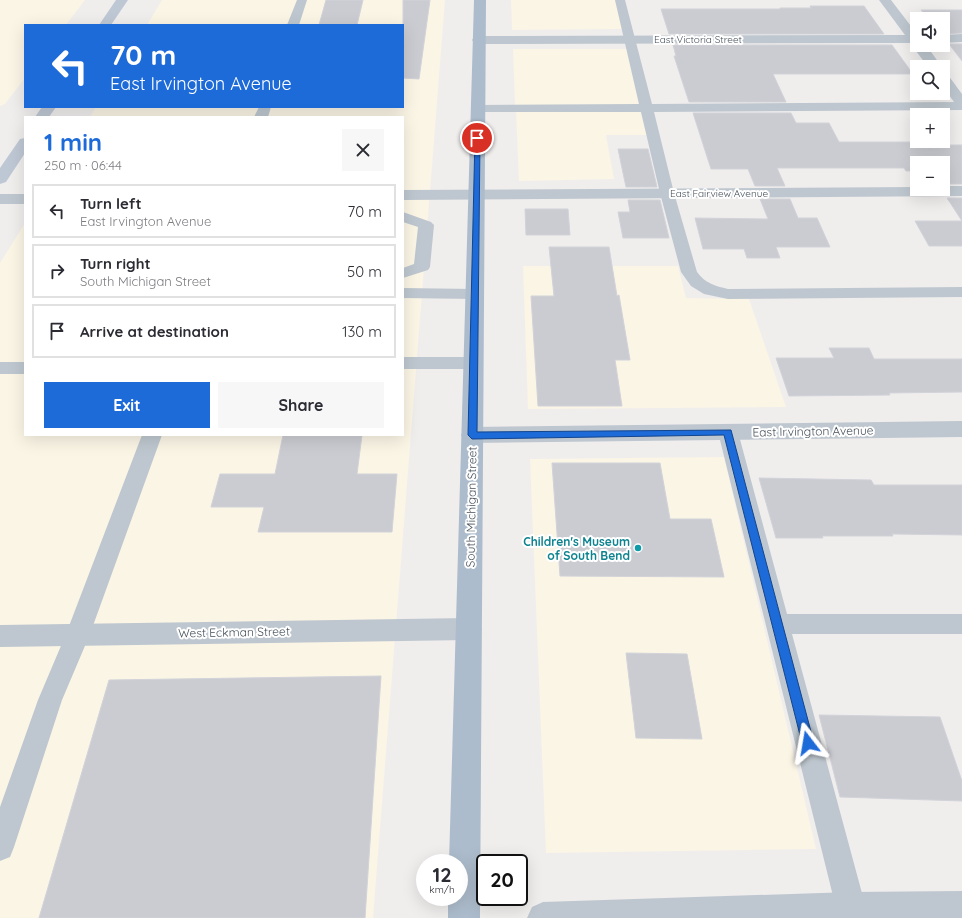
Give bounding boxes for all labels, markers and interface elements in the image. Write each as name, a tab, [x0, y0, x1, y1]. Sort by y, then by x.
map controls	[910, 12, 950, 196]
button: sound	[910, 12, 950, 52]
street label: East Victoria Street	[654, 33, 743, 46]
text: 70 m	[110, 37, 176, 72]
icon: left	[44, 40, 96, 92]
button: search	[910, 60, 950, 100]
text: East Irvington Avenue	[110, 72, 292, 95]
button: +	[910, 108, 950, 148]
pin	[460, 121, 494, 155]
text: 1 min	[44, 127, 102, 157]
icon: arrive	[466, 127, 488, 149]
button: close	[342, 129, 384, 171]
button: −	[910, 156, 950, 196]
text: 250 m · 06:44	[44, 157, 122, 173]
street label: East Fairview Avenue	[670, 187, 768, 200]
text: Turn left	[80, 194, 142, 213]
icon: left	[46, 200, 68, 222]
text: 70 m	[348, 202, 382, 221]
text: East Irvington Avenue	[80, 213, 211, 229]
text: Turn right	[80, 254, 151, 273]
icon: right	[46, 260, 68, 282]
text: 50 m	[347, 262, 382, 281]
text: South Michigan Street	[80, 273, 211, 289]
icon: arrive	[46, 320, 68, 342]
text: Arrive at destination	[80, 322, 229, 341]
text: 130 m	[342, 322, 382, 341]
button: Exit	[44, 382, 210, 428]
button: Share	[218, 382, 384, 428]
street label: East Irvington Avenue	[752, 422, 874, 440]
street label: South Michigan Street	[462, 446, 480, 568]
place label: Children's Museum of South Bend	[523, 534, 630, 563]
marker: Children's Museum of South Bend	[633, 543, 643, 553]
street label: West Eckman Street	[178, 624, 290, 640]
position arrow	[787, 722, 829, 764]
speed limit sign: 20	[476, 854, 528, 906]
text: 12	[432, 862, 452, 887]
text: km/h	[429, 883, 455, 896]

